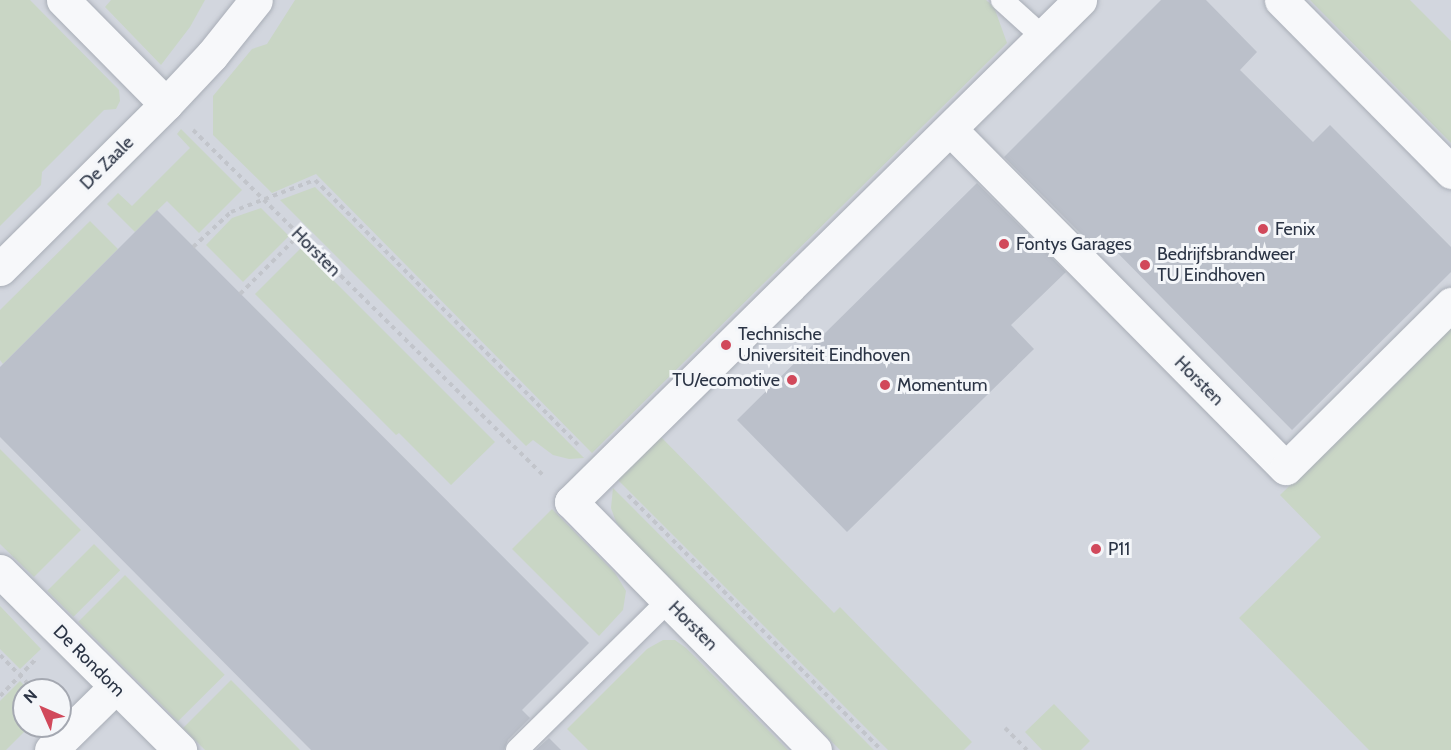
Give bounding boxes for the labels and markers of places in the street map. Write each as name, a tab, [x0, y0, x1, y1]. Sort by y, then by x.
place label: Fenix	[1275, 218, 1315, 240]
marker: Fenix	[1256, 222, 1270, 236]
place label: Fontys Garages	[1016, 233, 1132, 255]
marker: Fontys Garages	[997, 237, 1011, 251]
place label: Bedrijfsbrandweer TU Eindhoven	[1157, 244, 1295, 286]
marker: Bedrijfsbrandweer TU Eindhoven	[1138, 258, 1152, 272]
place label: Technische Universiteit Eindhoven	[738, 324, 910, 366]
marker: Technische Universiteit Eindhoven	[719, 338, 733, 352]
place label: TU/ecomotive	[672, 369, 780, 391]
marker: TU/ecomotive	[785, 373, 799, 387]
place label: Momentum	[897, 374, 988, 396]
marker: Momentum	[878, 378, 892, 392]
place label: P11	[1108, 538, 1130, 560]
marker: P11	[1089, 542, 1103, 556]

